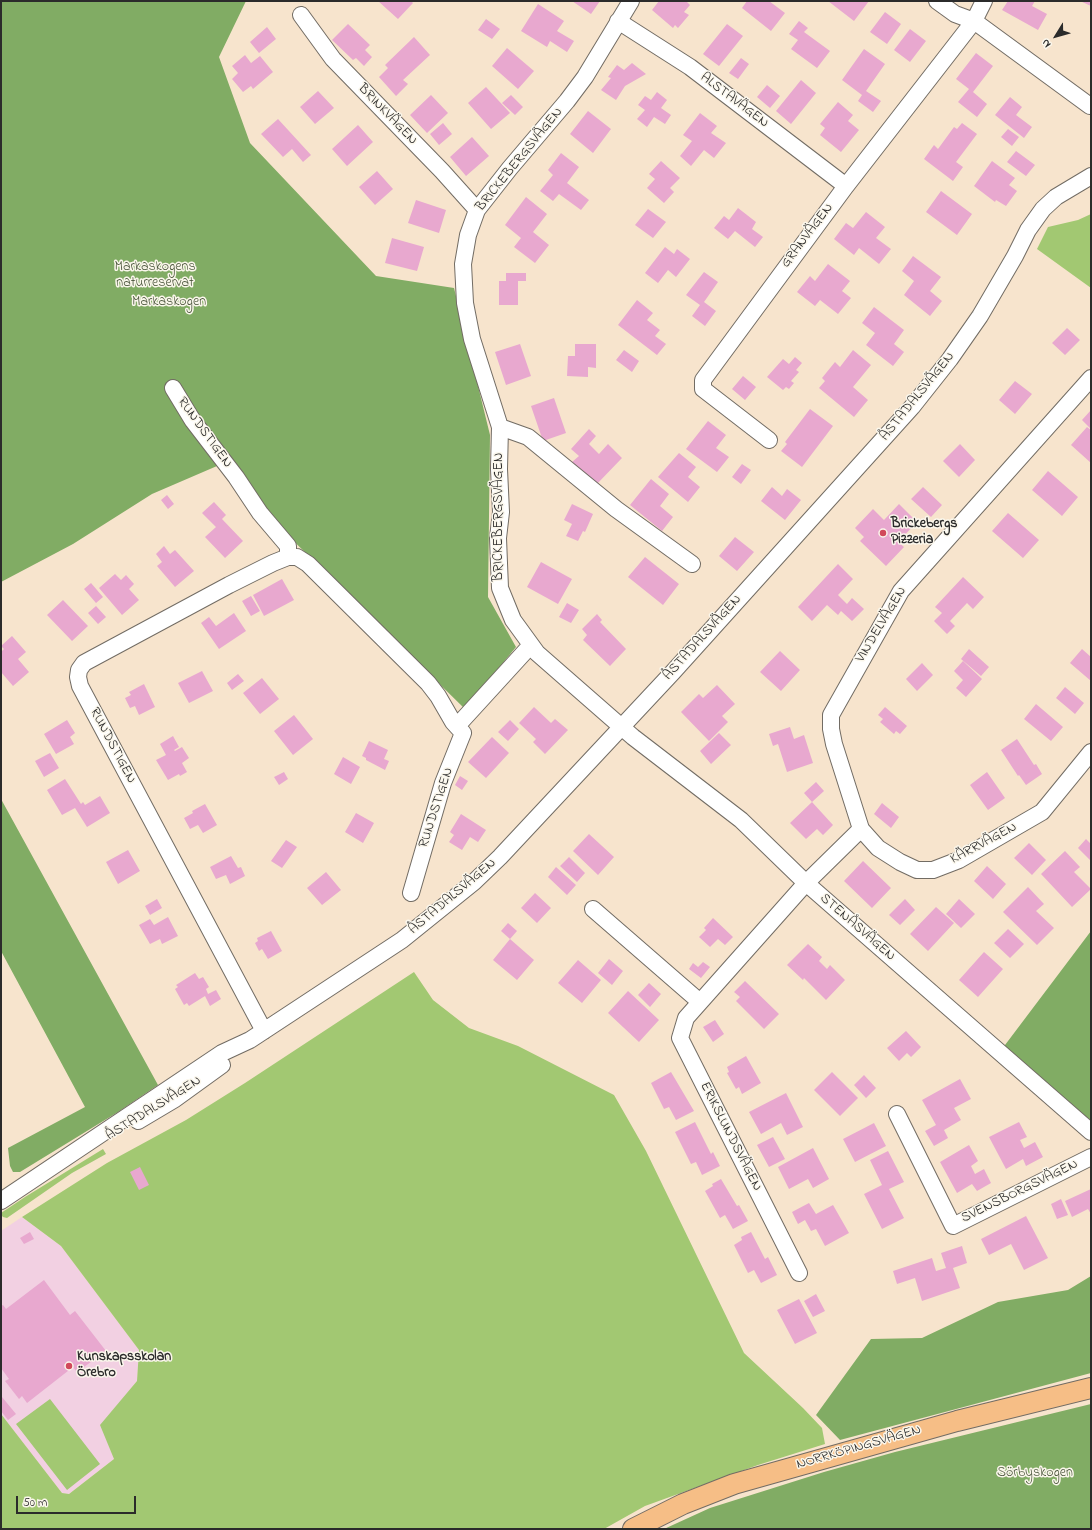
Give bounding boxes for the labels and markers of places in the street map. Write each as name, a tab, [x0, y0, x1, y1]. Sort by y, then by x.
place label: Brickebergs Pizzeria	[891, 517, 957, 550]
marker: Brickebergs Pizzeria	[878, 528, 888, 538]
place label: Kunskapsskolan Örebro	[77, 1350, 171, 1382]
marker: Kunskapsskolan Örebro	[64, 1361, 74, 1371]

